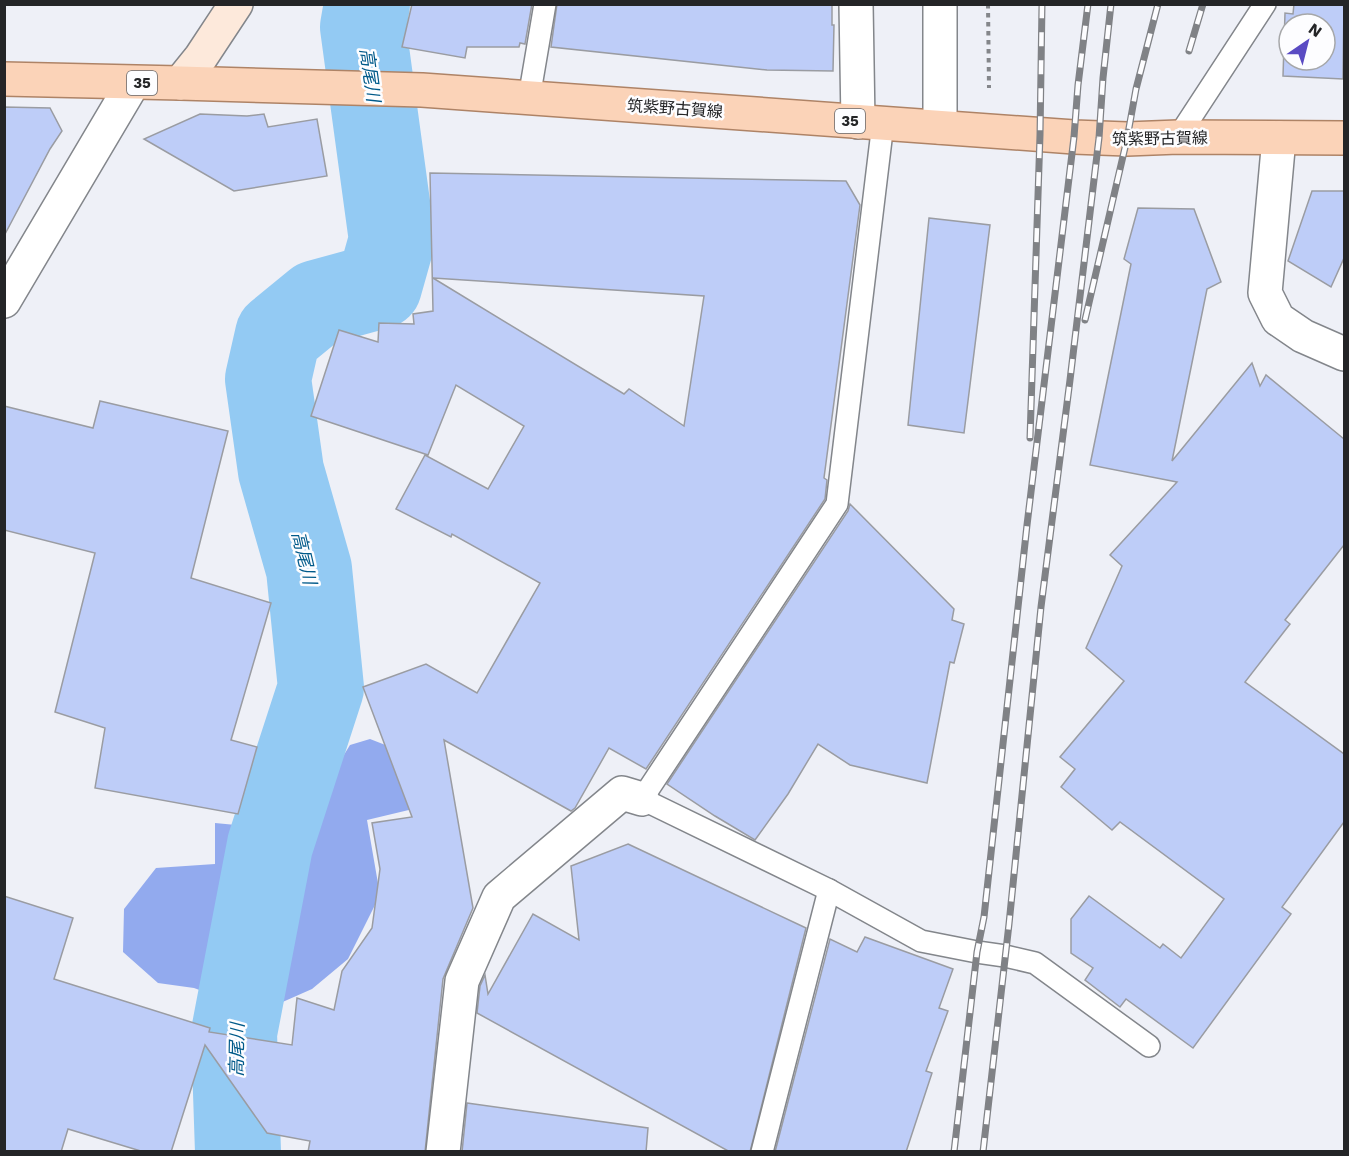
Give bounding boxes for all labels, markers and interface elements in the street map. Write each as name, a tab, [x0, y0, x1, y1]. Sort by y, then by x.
north arrow	[1277, 12, 1337, 72]
text: N	[1305, 19, 1326, 41]
water label: 高尾川	[356, 47, 385, 105]
road number: 35	[127, 71, 157, 95]
street label: 筑紫野古賀線	[626, 96, 724, 121]
road number: 35	[835, 109, 865, 133]
street label: 筑紫野古賀線	[1112, 128, 1208, 149]
water label: 高尾川	[288, 529, 321, 589]
water label: 高尾川	[226, 1021, 248, 1077]

